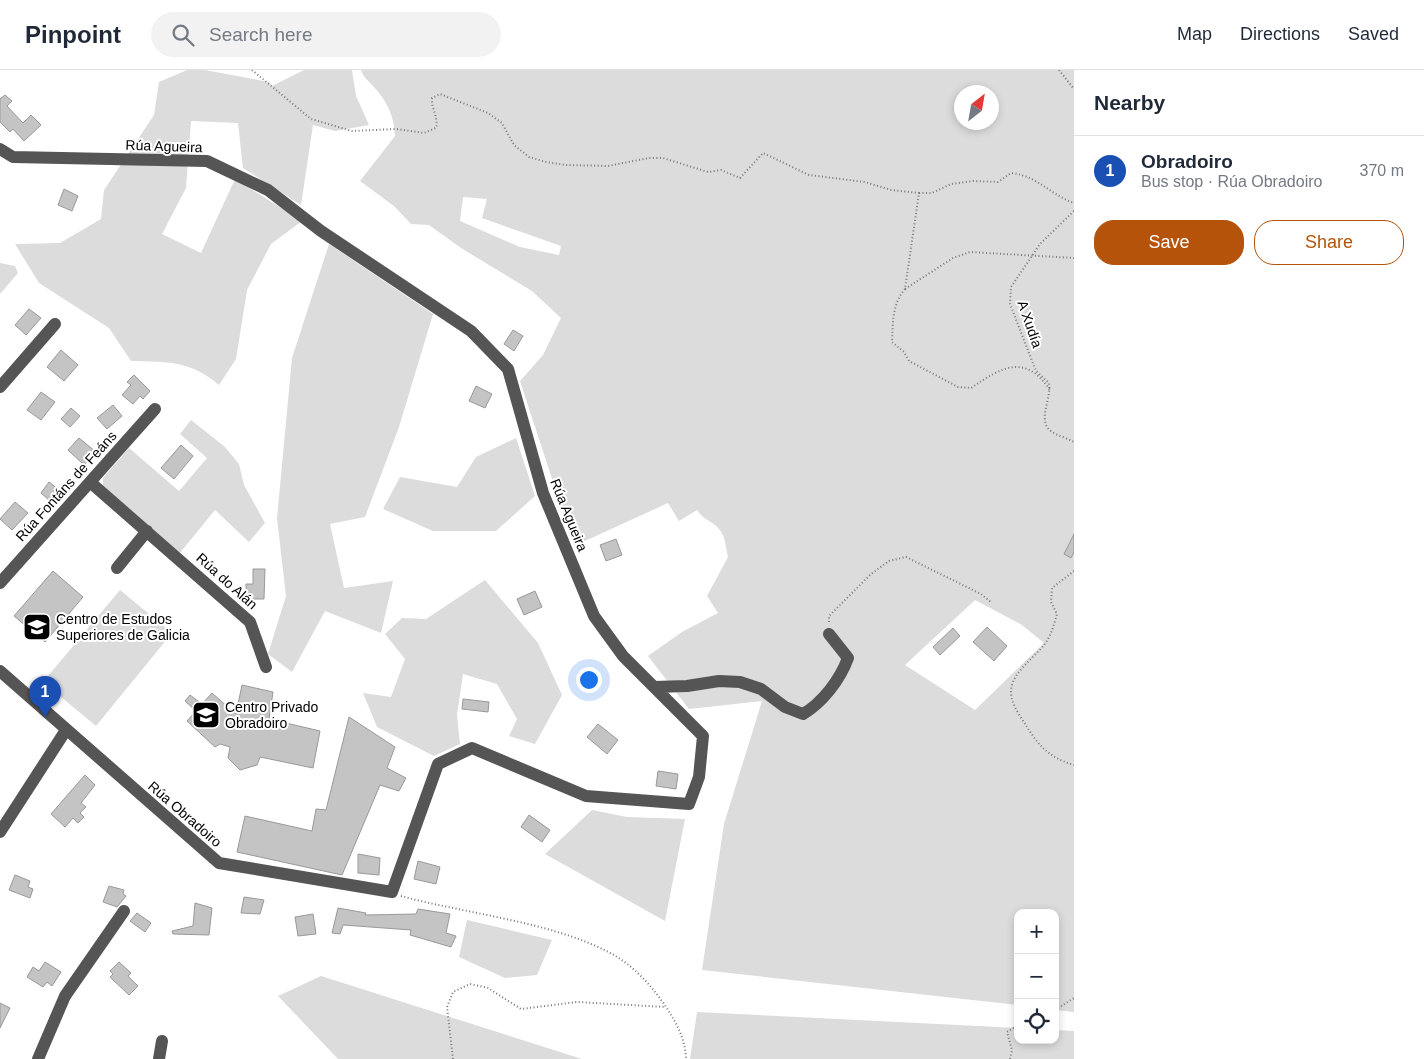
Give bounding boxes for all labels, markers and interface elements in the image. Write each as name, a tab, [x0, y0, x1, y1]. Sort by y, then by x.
search box	[151, 12, 501, 57]
text: Pinpoint	[25, 21, 121, 48]
icon: search	[169, 21, 197, 49]
text: Search here	[209, 24, 313, 45]
text: Map	[1177, 24, 1212, 44]
text: Directions	[1240, 24, 1320, 44]
text: Saved	[1348, 24, 1399, 44]
north arrow	[954, 85, 999, 130]
text: Nearby	[1094, 91, 1165, 114]
street label: Rúa Agueira	[125, 137, 203, 155]
text: Obradoiro	[1141, 151, 1233, 172]
text: 1	[1106, 162, 1114, 179]
text: 370 m	[1360, 162, 1404, 179]
text: Bus stop · Rúa Obradoiro	[1141, 173, 1322, 190]
button: Save	[1094, 220, 1244, 265]
button: Share	[1254, 220, 1404, 265]
street label: A Xudía	[1014, 298, 1046, 350]
street label: Rúa Fontáns de Feáns	[12, 428, 120, 544]
street label: Rúa Agueira	[547, 476, 591, 554]
street label: Rúa do Alán	[193, 550, 261, 612]
place label: Centro de Estudos Superiores de Galicia	[56, 611, 190, 643]
school or university icon: Centro de Estudos Superiores de Galicia	[22, 612, 52, 642]
your location	[576, 667, 602, 693]
pin: 1	[29, 676, 61, 717]
place label: Centro Privado Obradoiro	[225, 699, 319, 731]
school or university icon: Centro Privado Obradoiro	[191, 700, 221, 730]
street label: Rúa Obradoiro	[145, 778, 225, 850]
map controls	[1014, 909, 1059, 1044]
button: +	[1014, 909, 1059, 954]
button: −	[1014, 954, 1059, 999]
button: locate	[1014, 999, 1059, 1044]

